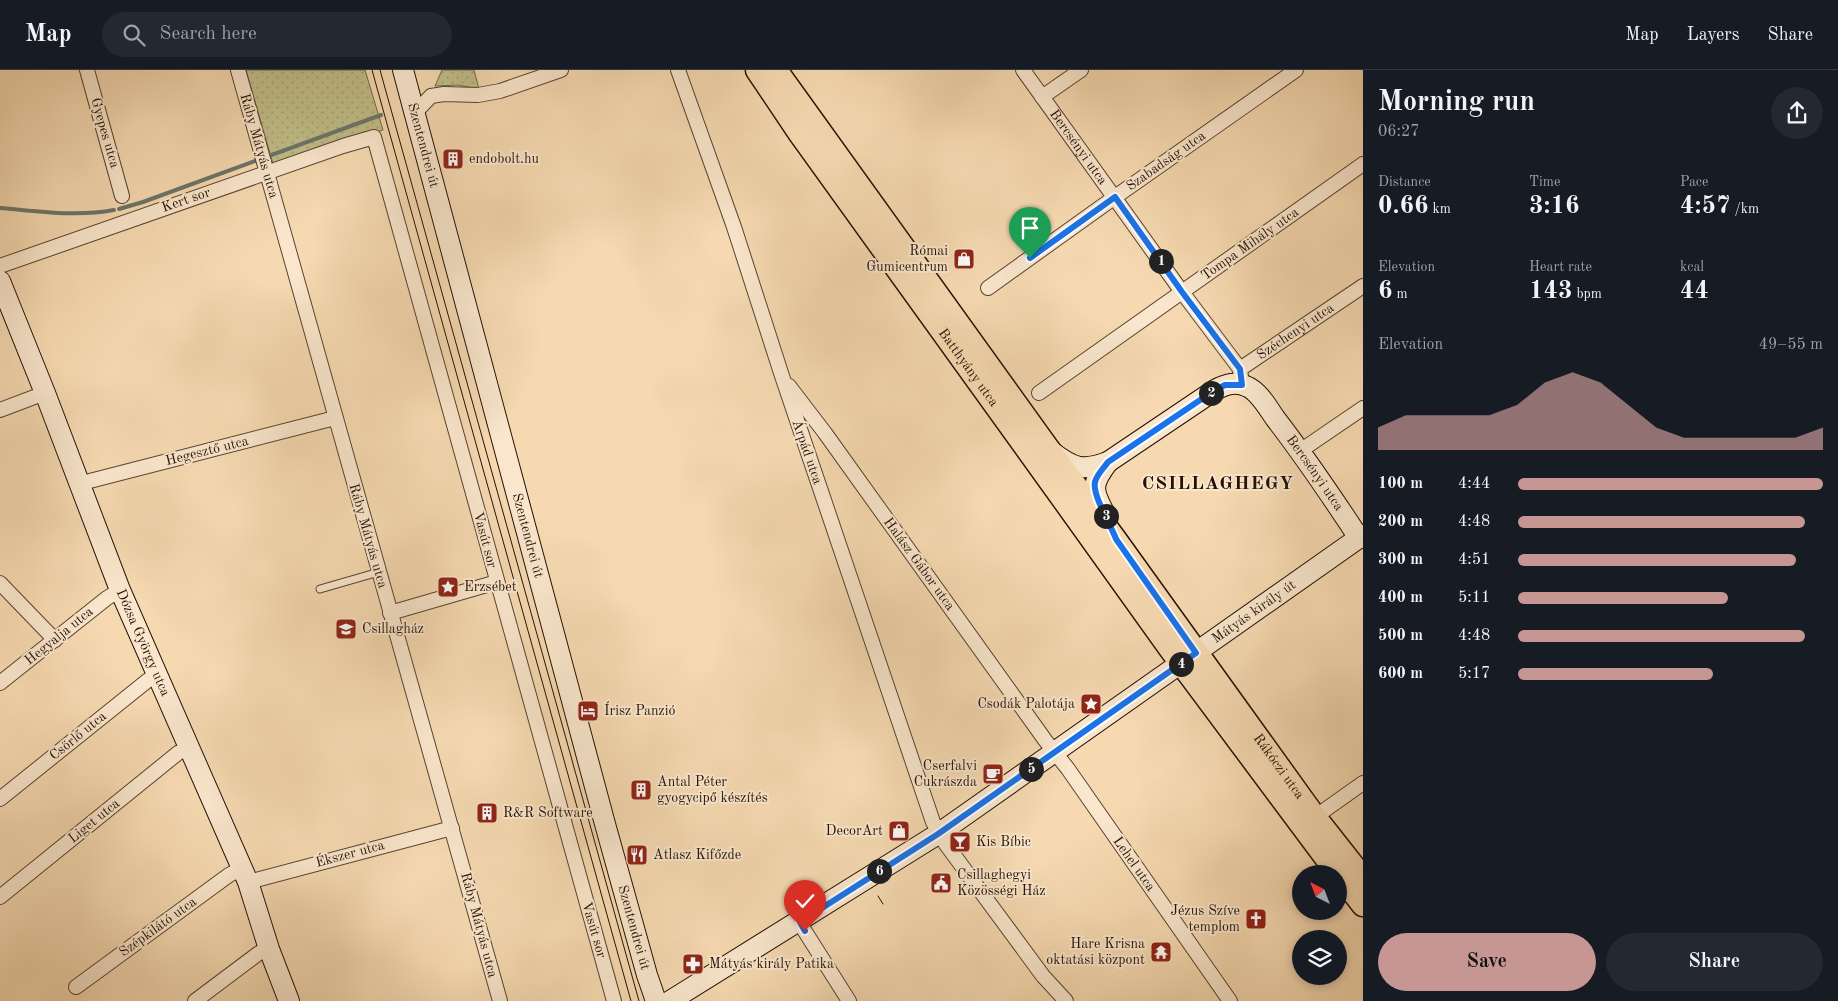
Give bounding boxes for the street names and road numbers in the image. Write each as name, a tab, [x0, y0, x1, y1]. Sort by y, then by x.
street label: Ráby Mátyás utca	[237, 92, 281, 200]
street label: Gyepes utca	[88, 96, 122, 170]
street label: Szentendrei út	[405, 101, 441, 189]
street label: Bercsényi utca	[1047, 107, 1110, 187]
street label: Szabadság utca	[1124, 129, 1208, 193]
street label: Kert sor	[160, 185, 212, 215]
street label: Tompa Mihály utca	[1199, 205, 1301, 283]
street label: Széchenyi utca	[1254, 301, 1337, 362]
street label: Batthyány utca	[936, 326, 1001, 409]
street label: Árpád utca	[789, 417, 827, 486]
street label: Bercsényi utca	[1284, 433, 1346, 513]
street label: Hegesztő utca	[164, 434, 250, 468]
street label: Ráby Mátyás utca	[346, 482, 390, 590]
street label: Szentendrei út	[510, 492, 546, 580]
street label: Vasút sor	[471, 510, 499, 570]
street label: Halász Gábor utca	[881, 515, 957, 613]
street label: Mátyás király út	[1209, 578, 1298, 646]
street label: Dózsa György utca	[114, 587, 173, 698]
street label: Hegyalja utca	[22, 604, 96, 668]
street label: Csörlő utca	[47, 709, 109, 763]
street label: Rákóczi utca	[1251, 731, 1307, 802]
street label: Liget utca	[66, 796, 122, 846]
street label: Lehel utca	[1110, 834, 1158, 894]
street label: Ékszer utca	[313, 835, 386, 870]
street label: Ráby Mátyás utca	[458, 871, 500, 979]
street label: Szentendrei út	[615, 884, 652, 972]
street label: Szépkilátó utca	[117, 894, 199, 960]
street label: Vasút sor	[579, 900, 609, 960]

